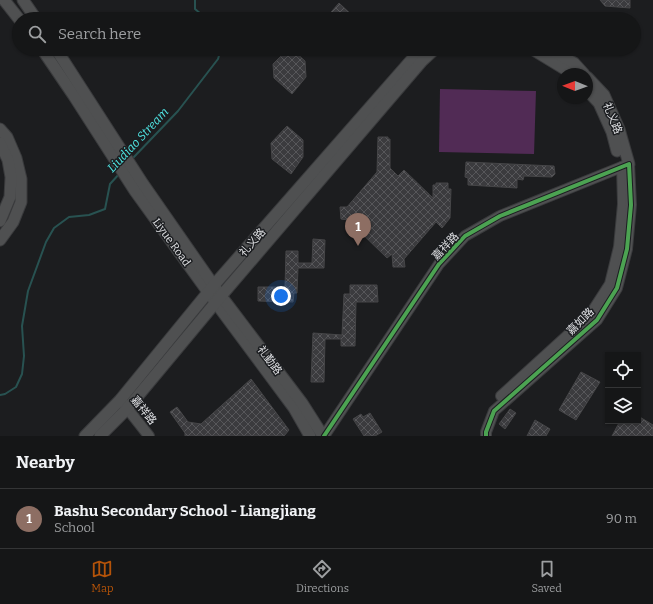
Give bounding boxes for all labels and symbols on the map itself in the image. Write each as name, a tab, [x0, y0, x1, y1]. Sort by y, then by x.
north arrow	[557, 68, 593, 104]
street label: 礼义路	[600, 100, 625, 136]
water label: Liudiao Stream	[105, 105, 172, 175]
pin: 1	[345, 213, 371, 246]
street label: Liyue Road	[150, 216, 194, 269]
street label: 礼义路	[237, 226, 268, 259]
street label: 嘉祥路	[429, 230, 461, 263]
your location	[271, 286, 291, 306]
street label: 嘉如路	[564, 305, 597, 338]
street label: 礼勤路	[254, 343, 285, 377]
street label: 嘉祥路	[128, 393, 159, 427]

